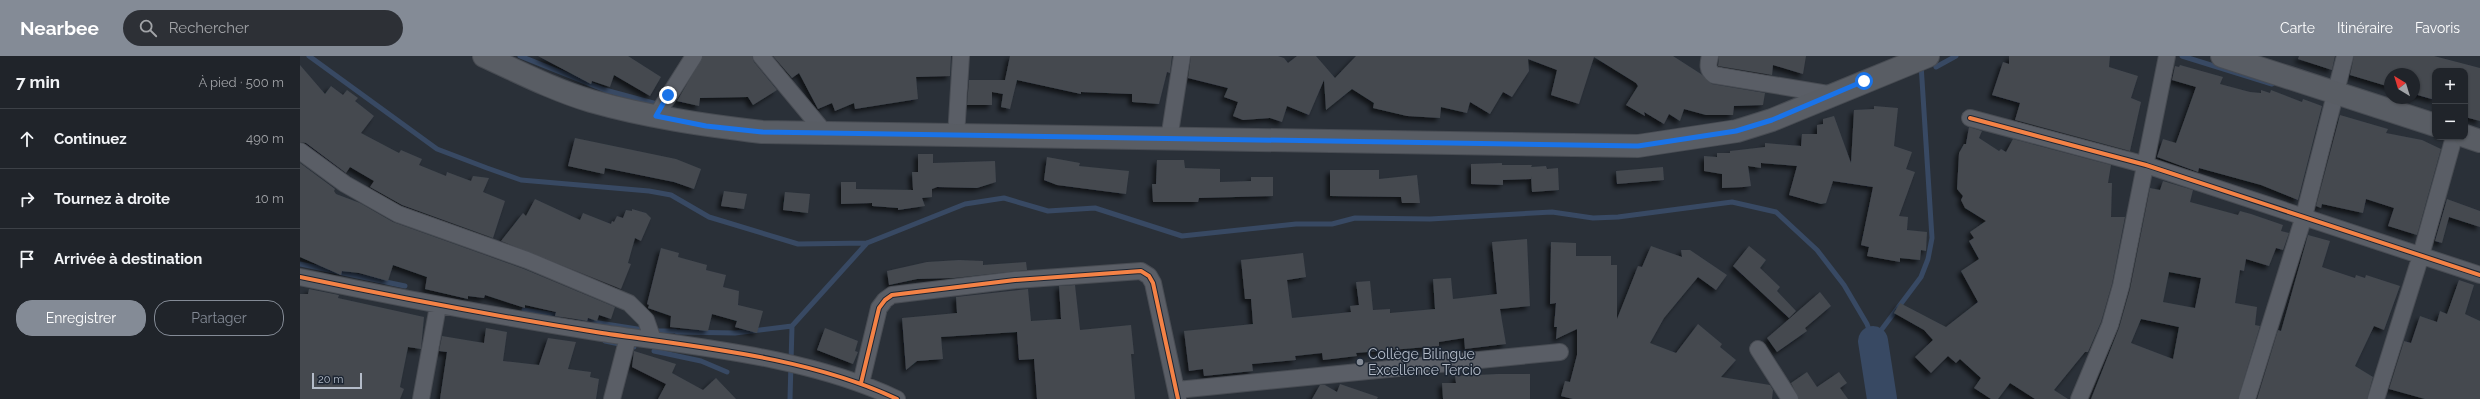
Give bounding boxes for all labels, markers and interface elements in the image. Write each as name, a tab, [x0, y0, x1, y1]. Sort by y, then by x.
search box	[123, 10, 403, 46]
text: Nearbee	[20, 17, 99, 39]
icon: search	[137, 17, 159, 39]
text: Rechercher	[169, 19, 249, 37]
text: Carte	[2280, 20, 2315, 36]
text: Itinéraire	[2337, 20, 2393, 36]
text: Favoris	[2415, 20, 2460, 36]
north arrow	[2384, 68, 2420, 104]
map controls	[2432, 68, 2468, 140]
button: +	[2432, 68, 2468, 104]
text: 7 min	[16, 72, 60, 92]
route start	[1855, 72, 1873, 90]
text: À pied · 500 m	[198, 75, 284, 90]
route end	[659, 86, 677, 104]
button: −	[2432, 104, 2468, 140]
icon: ahead	[16, 128, 38, 150]
text: Continuez	[54, 130, 127, 148]
text: 490 m	[246, 131, 284, 146]
icon: right	[16, 188, 38, 210]
text: Tournez à droite	[54, 190, 170, 208]
text: 10 m	[255, 191, 284, 206]
icon: arrive	[16, 248, 38, 270]
text: Arrivée à destination	[54, 250, 202, 268]
button: Enregistrer	[16, 300, 146, 336]
button: Partager	[154, 300, 284, 336]
place label: Collège Bilingue Excellence Tercio	[1368, 346, 1481, 378]
marker: Collège Bilingue Excellence Tercio	[1355, 357, 1365, 367]
scale bar	[312, 371, 362, 390]
text: 20 m	[318, 373, 343, 386]

